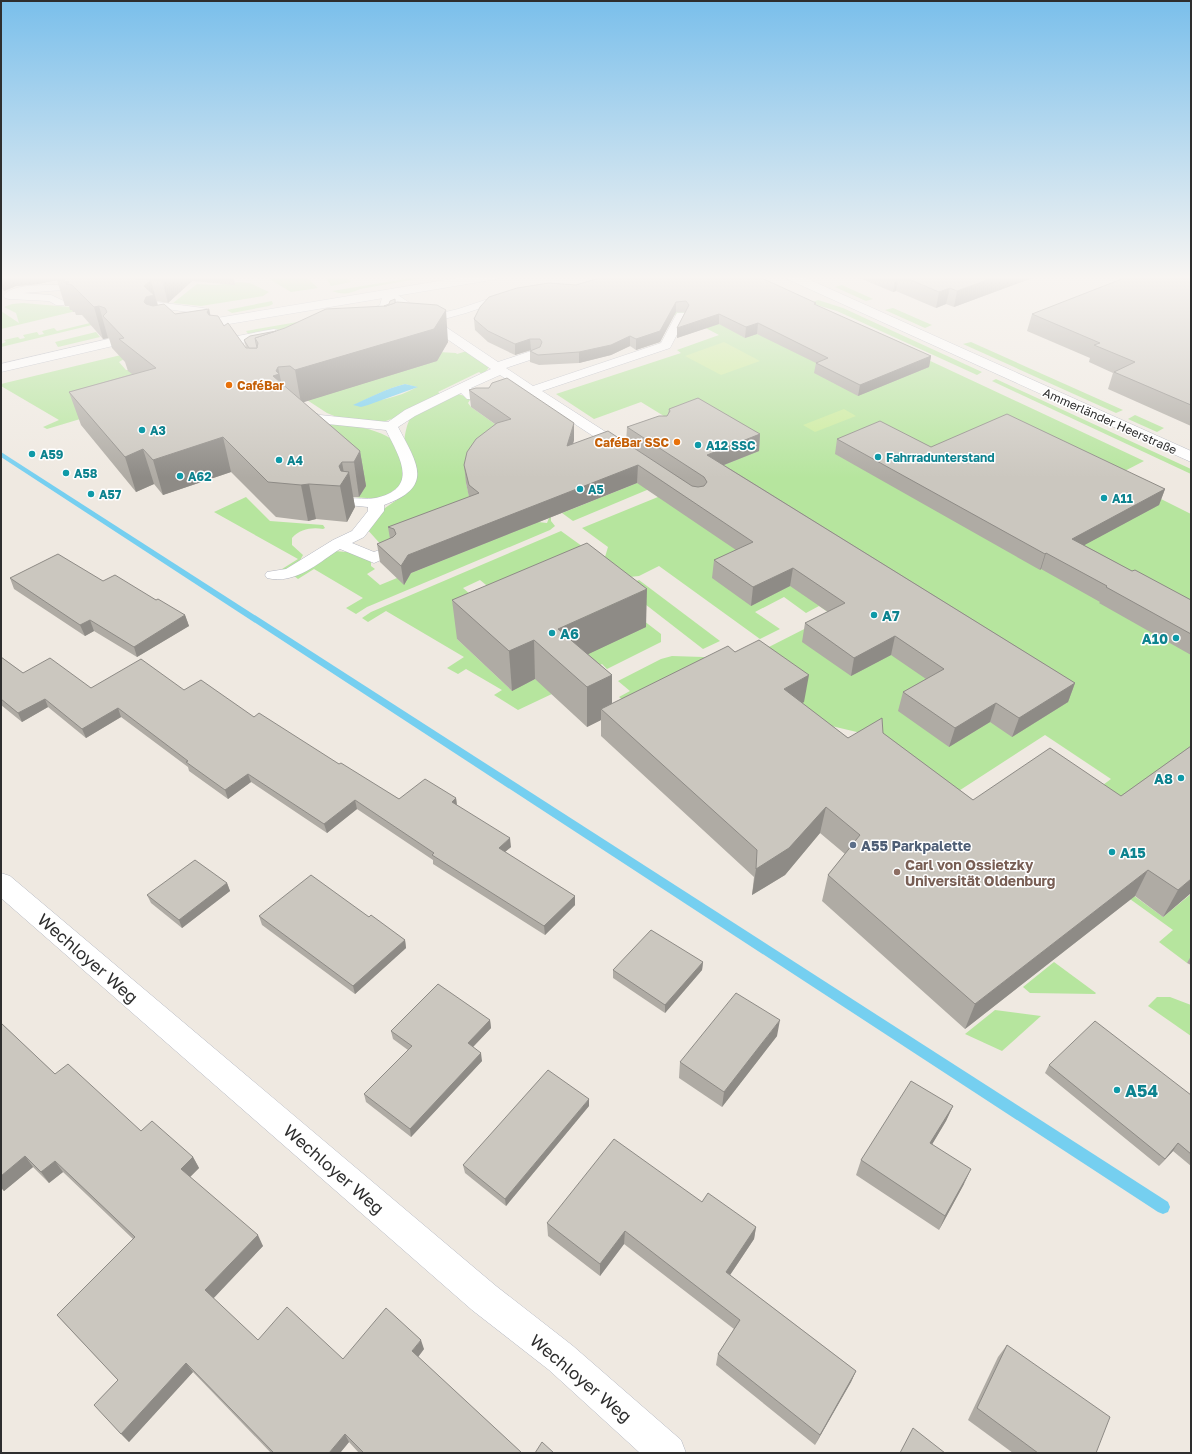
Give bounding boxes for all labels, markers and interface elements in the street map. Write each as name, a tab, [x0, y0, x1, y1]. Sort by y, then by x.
place label: CaféBar	[237, 378, 284, 393]
marker: CaféBar	[224, 380, 234, 390]
street label: Ammerländer Heerstraße	[1041, 385, 1179, 457]
place label: A3	[150, 423, 166, 438]
marker: A3	[137, 425, 147, 435]
place label: CaféBar SSC	[594, 435, 669, 450]
marker: CaféBar SSC	[672, 437, 682, 447]
place label: A12 SSC	[706, 438, 756, 453]
marker: A12 SSC	[693, 440, 703, 450]
place label: A59	[40, 447, 64, 462]
marker: A59	[27, 449, 37, 459]
place label: Fahrradunterstand	[886, 450, 995, 465]
marker: Fahrradunterstand	[873, 452, 883, 462]
place label: A4	[287, 453, 304, 468]
marker: A4	[274, 455, 284, 465]
place label: A58	[74, 466, 98, 481]
marker: A58	[61, 468, 71, 478]
place label: A62	[188, 469, 211, 484]
marker: A62	[175, 471, 185, 481]
place label: A5	[588, 482, 604, 497]
marker: A5	[575, 484, 585, 494]
place label: A57	[99, 487, 122, 502]
marker: A57	[86, 489, 96, 499]
place label: A11	[1112, 491, 1133, 506]
marker: A11	[1099, 493, 1109, 503]
place label: A7	[882, 607, 900, 624]
marker: A7	[869, 610, 879, 620]
place label: A6	[560, 625, 579, 642]
marker: A6	[547, 628, 557, 638]
place label: A10	[1142, 630, 1168, 647]
marker: A10	[1171, 633, 1181, 643]
place label: A8	[1154, 770, 1173, 787]
marker: A8	[1176, 773, 1186, 783]
place label: A55 Parkpalette	[861, 837, 971, 854]
marker: A55 Parkpalette	[848, 840, 858, 850]
place label: A15	[1120, 844, 1146, 861]
marker: A15	[1107, 847, 1117, 857]
place label: Carl von Ossietzky Universität Oldenburg	[905, 856, 1055, 889]
marker: Carl von Ossietzky Universität Oldenburg	[892, 867, 902, 877]
street label: Wechloyer Weg	[33, 909, 143, 1007]
place label: A54	[1125, 1080, 1158, 1101]
marker: A54	[1112, 1085, 1122, 1095]
street label: Wechloyer Weg	[279, 1120, 389, 1218]
street label: Wechloyer Weg	[526, 1329, 636, 1427]

